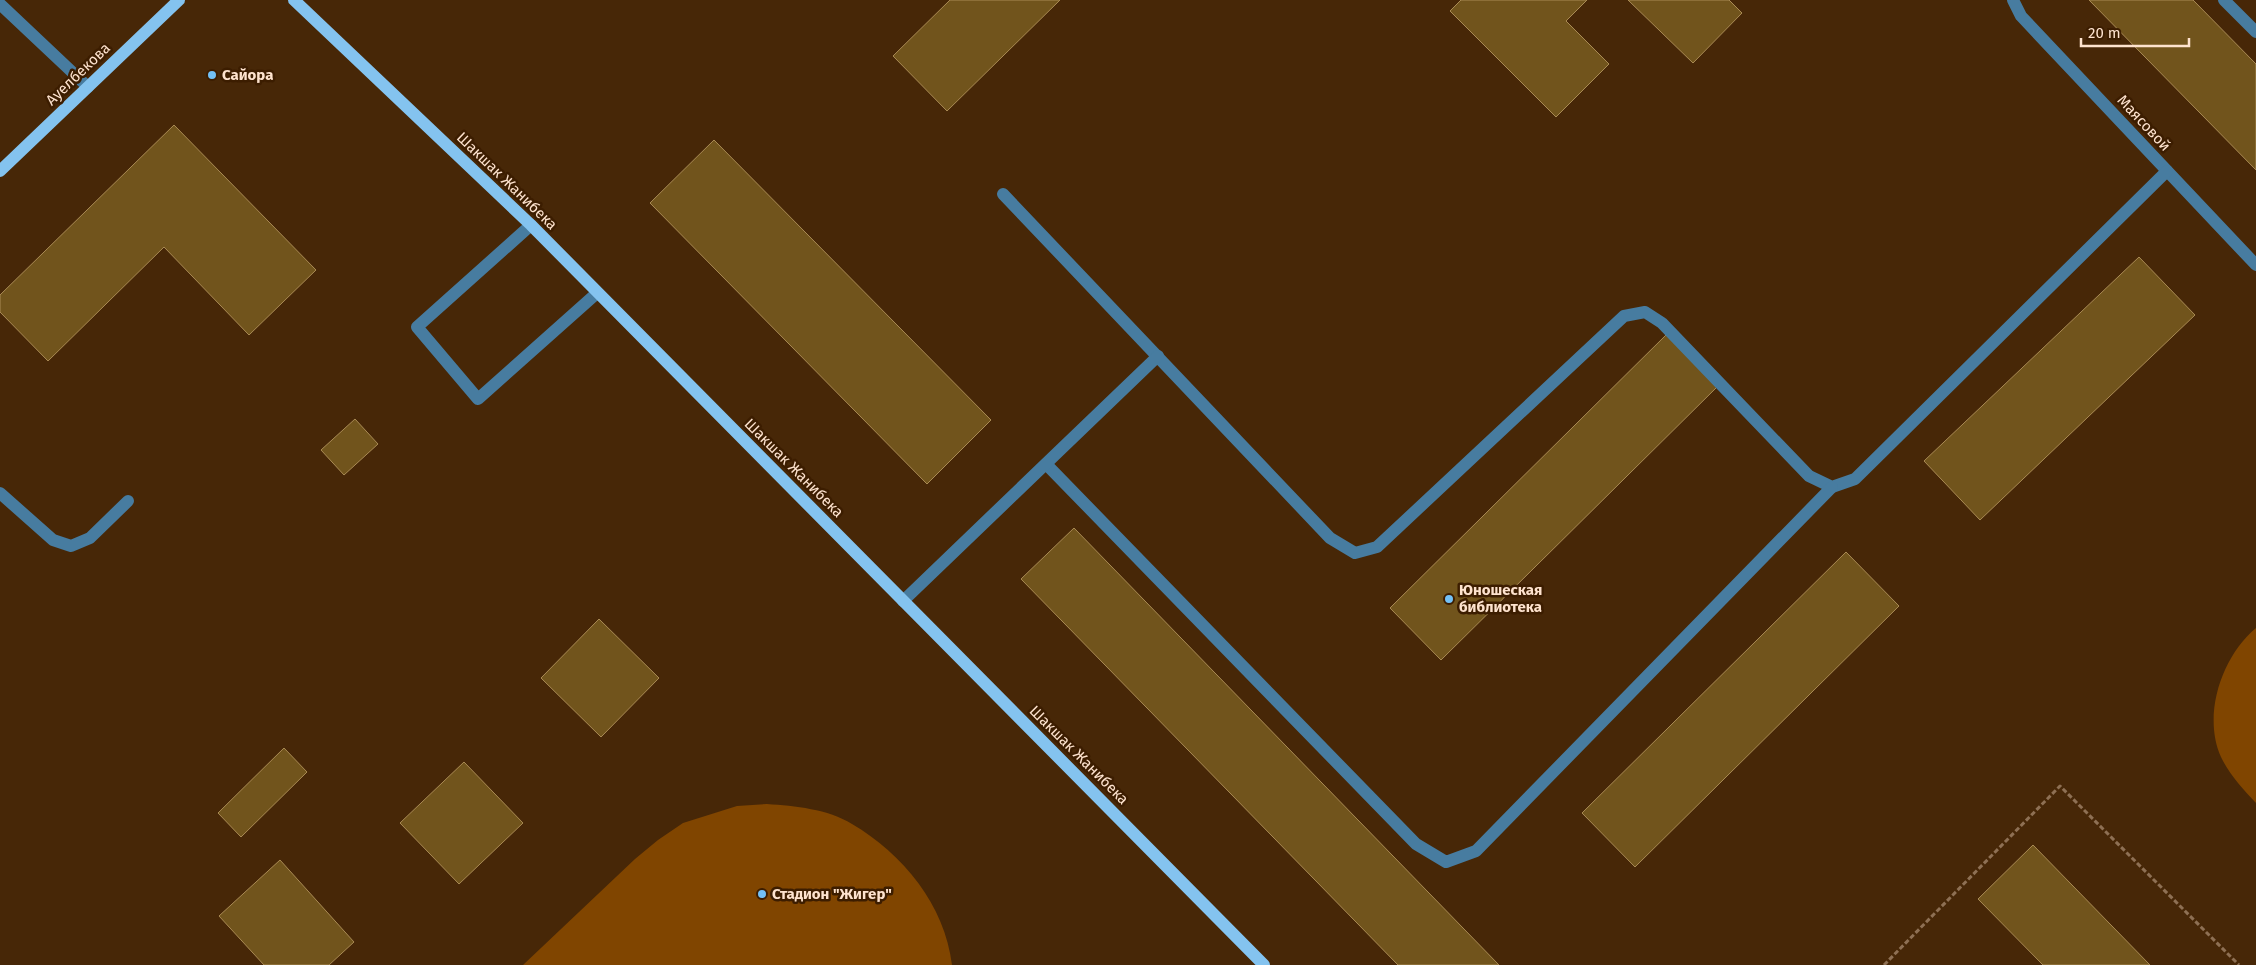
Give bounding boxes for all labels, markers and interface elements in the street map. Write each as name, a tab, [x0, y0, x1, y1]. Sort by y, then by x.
scale bar	[2081, 15, 2188, 47]
text: 20 m	[2088, 24, 2121, 42]
street label: Ауелбекова	[42, 39, 114, 109]
place label: Сайора	[222, 66, 273, 84]
marker: Сайора	[206, 69, 218, 81]
street label: Маясовой	[2114, 91, 2174, 155]
street label: Шакшак Жанибека	[453, 128, 561, 234]
street label: Шакшак Жанибека	[741, 415, 847, 521]
place label: Юношеская библиотека	[1459, 581, 1542, 616]
marker: Юношеская библиотека	[1443, 593, 1455, 605]
street label: Шакшак Жанибека	[1026, 702, 1132, 808]
place label: Стадион "Жигер"	[772, 885, 892, 903]
marker: Стадион "Жигер"	[756, 888, 768, 900]

